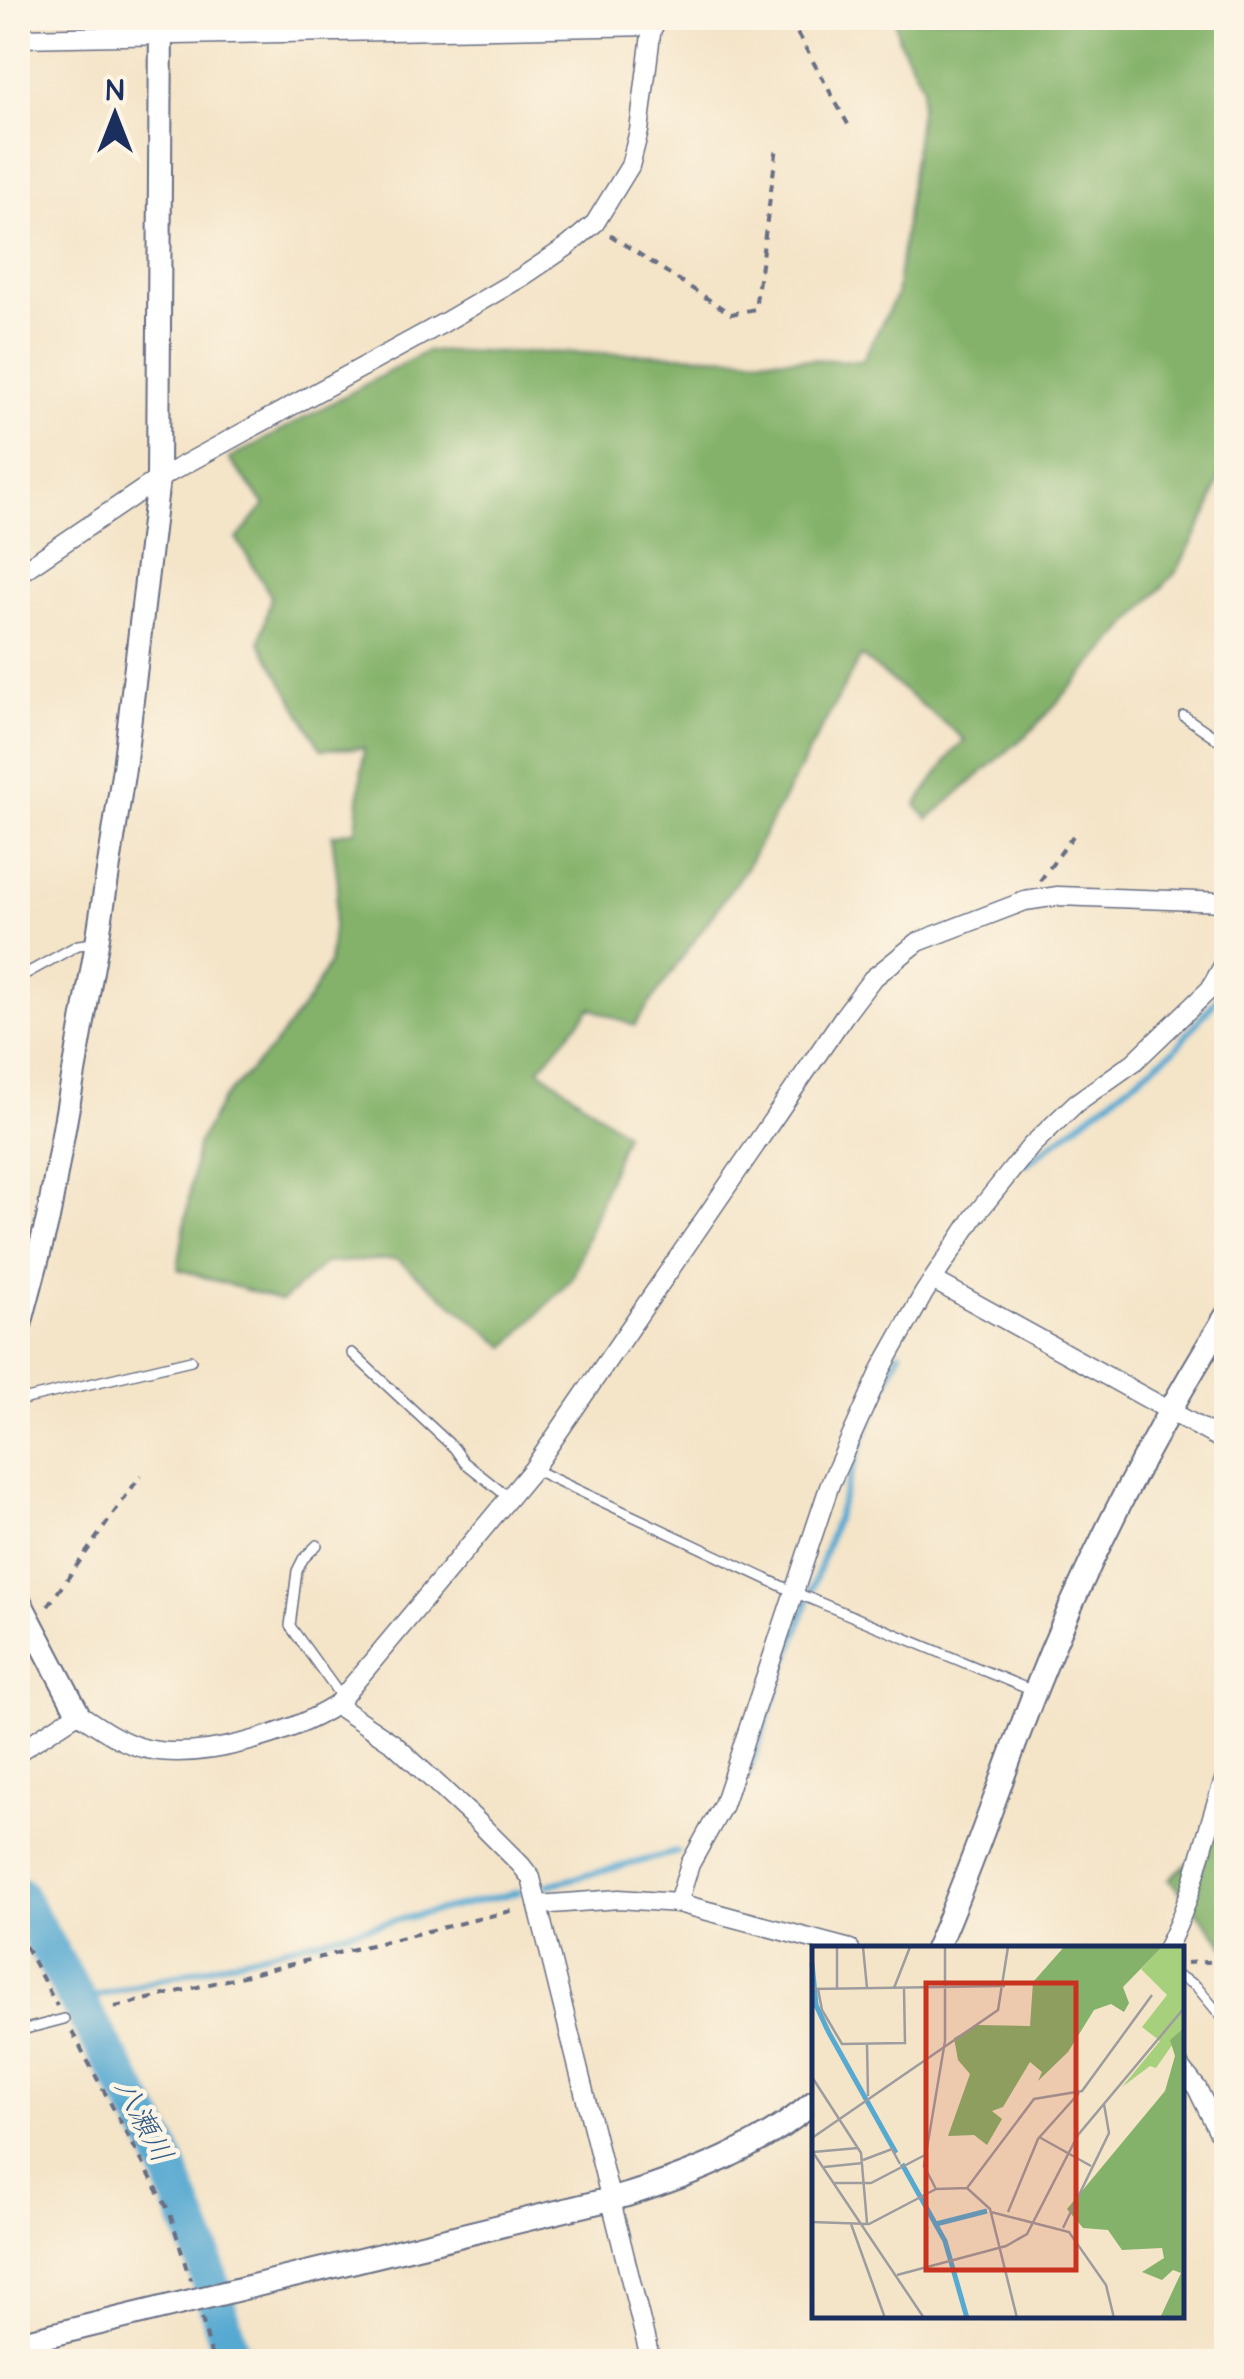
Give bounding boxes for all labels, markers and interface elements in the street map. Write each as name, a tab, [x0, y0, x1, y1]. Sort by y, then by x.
north arrow	[65, 65, 165, 165]
text: N	[106, 72, 124, 111]
inset map	[812, 1946, 1184, 2319]
water label: 八瀬川	[103, 2071, 183, 2171]

